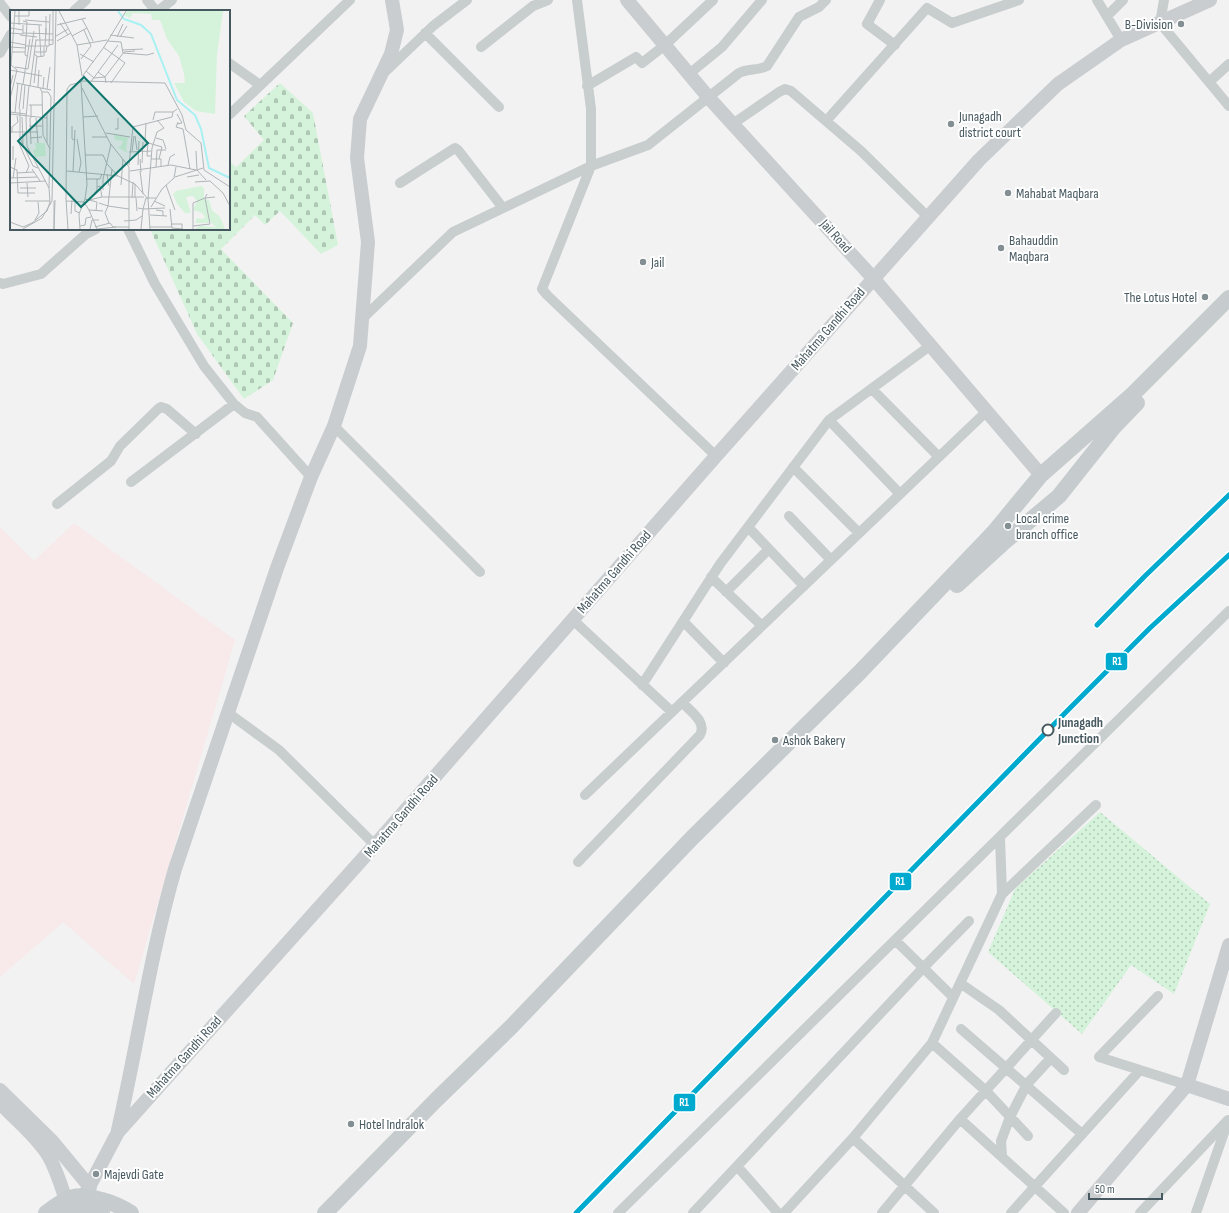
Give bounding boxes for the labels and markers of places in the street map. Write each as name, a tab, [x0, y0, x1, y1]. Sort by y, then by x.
place label: B-Division	[1125, 16, 1173, 33]
marker: B-Division	[1176, 19, 1186, 29]
place label: Junagadh district court	[958, 108, 1021, 141]
marker: Junagadh district court	[946, 119, 956, 129]
place label: Mahabat Maqbara	[1016, 185, 1099, 202]
marker: Mahabat Maqbara	[1003, 188, 1013, 198]
place label: Bahauddin Maqbara	[1009, 232, 1058, 265]
marker: Bahauddin Maqbara	[996, 243, 1006, 253]
place label: Jail	[650, 254, 664, 271]
marker: Jail	[638, 257, 648, 267]
place label: The Lotus Hotel	[1124, 289, 1197, 306]
marker: The Lotus Hotel	[1200, 292, 1210, 302]
place label: Local crime branch office	[1016, 510, 1078, 543]
marker: Local crime branch office	[1003, 521, 1013, 531]
place label: Junagadh Junction	[1057, 714, 1103, 747]
marker: Junagadh Junction	[1041, 723, 1055, 737]
place label: Ashok Bakery	[782, 732, 846, 749]
marker: Ashok Bakery	[770, 735, 780, 745]
place label: Hotel Indralok	[359, 1116, 425, 1133]
marker: Hotel Indralok	[346, 1119, 356, 1129]
place label: Majevdi Gate	[104, 1166, 164, 1183]
marker: Majevdi Gate	[91, 1169, 101, 1179]

